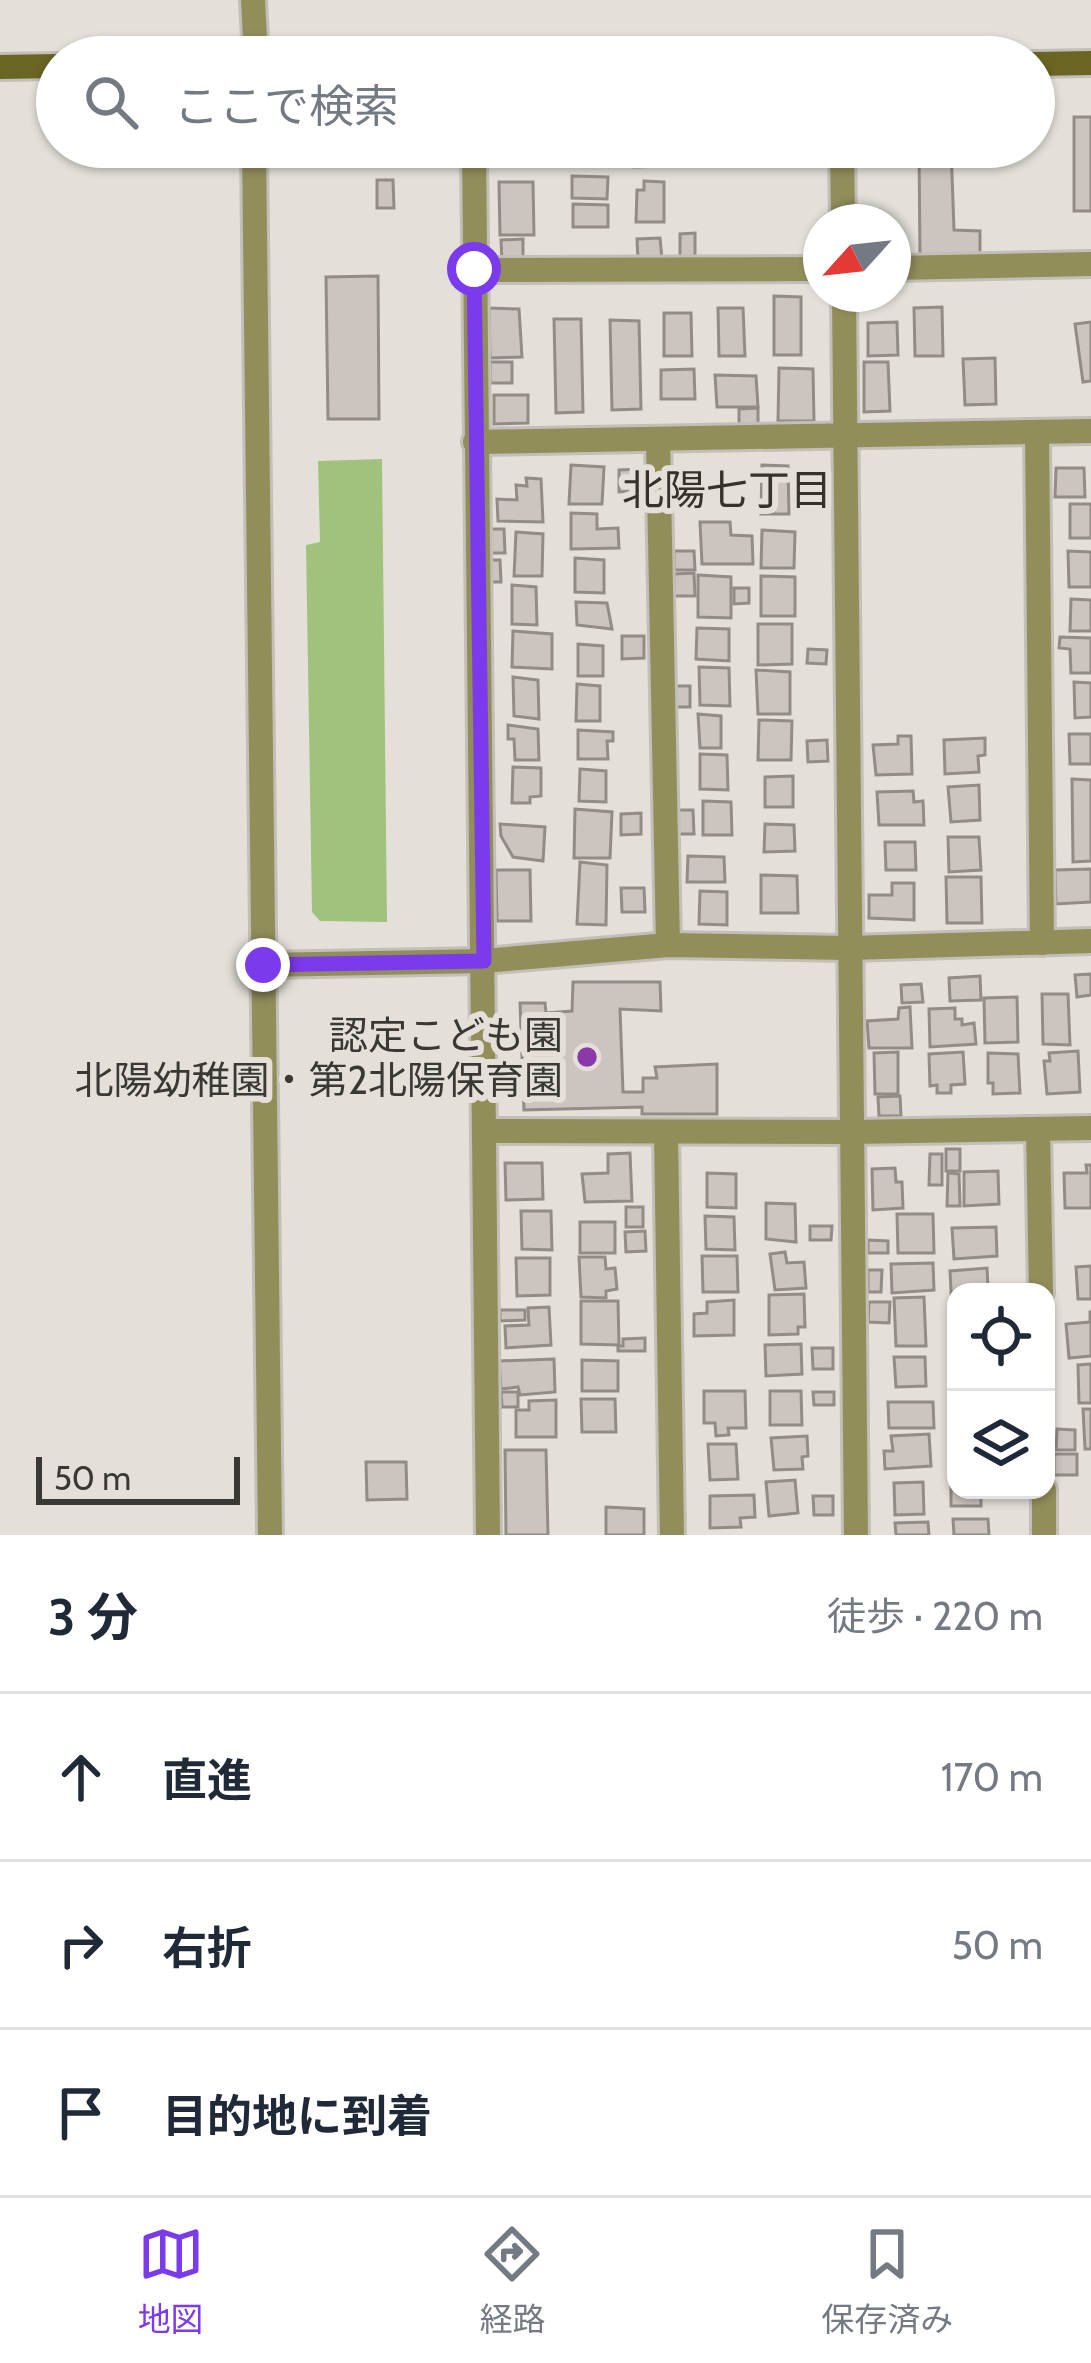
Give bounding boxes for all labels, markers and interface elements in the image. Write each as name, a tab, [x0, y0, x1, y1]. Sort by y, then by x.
search box	[36, 36, 1055, 168]
icon: search	[78, 69, 144, 135]
text: ここで検索	[174, 79, 399, 133]
north arrow	[803, 204, 911, 312]
route start	[447, 242, 501, 296]
district label: 北陽七丁目	[622, 464, 832, 516]
route end	[236, 938, 290, 992]
place label: 認定こども園 北陽幼稚園・第2北陽保育園	[75, 1011, 563, 1104]
marker: 認定こども園 北陽幼稚園・第2北陽保育園	[574, 1044, 600, 1070]
map controls	[947, 1283, 1055, 1499]
button: locate	[947, 1283, 1055, 1391]
button: layers	[947, 1391, 1055, 1499]
scale bar	[36, 1451, 240, 1504]
text: 50 m	[54, 1458, 131, 1498]
text: 3 分	[48, 1586, 138, 1648]
text: 徒歩 · 220 m	[827, 1592, 1043, 1640]
icon: ahead	[48, 1744, 114, 1810]
text: 直進	[162, 1753, 252, 1807]
text: 170 m	[941, 1753, 1043, 1801]
icon: right	[48, 1912, 114, 1978]
text: 右折	[162, 1921, 252, 1975]
text: 50 m	[952, 1921, 1043, 1969]
icon: arrive	[48, 2080, 114, 2146]
text: 目的地に到着	[162, 2089, 432, 2143]
tab: 地図	[138, 2221, 204, 2341]
tab: 経路	[479, 2221, 545, 2341]
tab: 保存済み	[821, 2221, 953, 2341]

